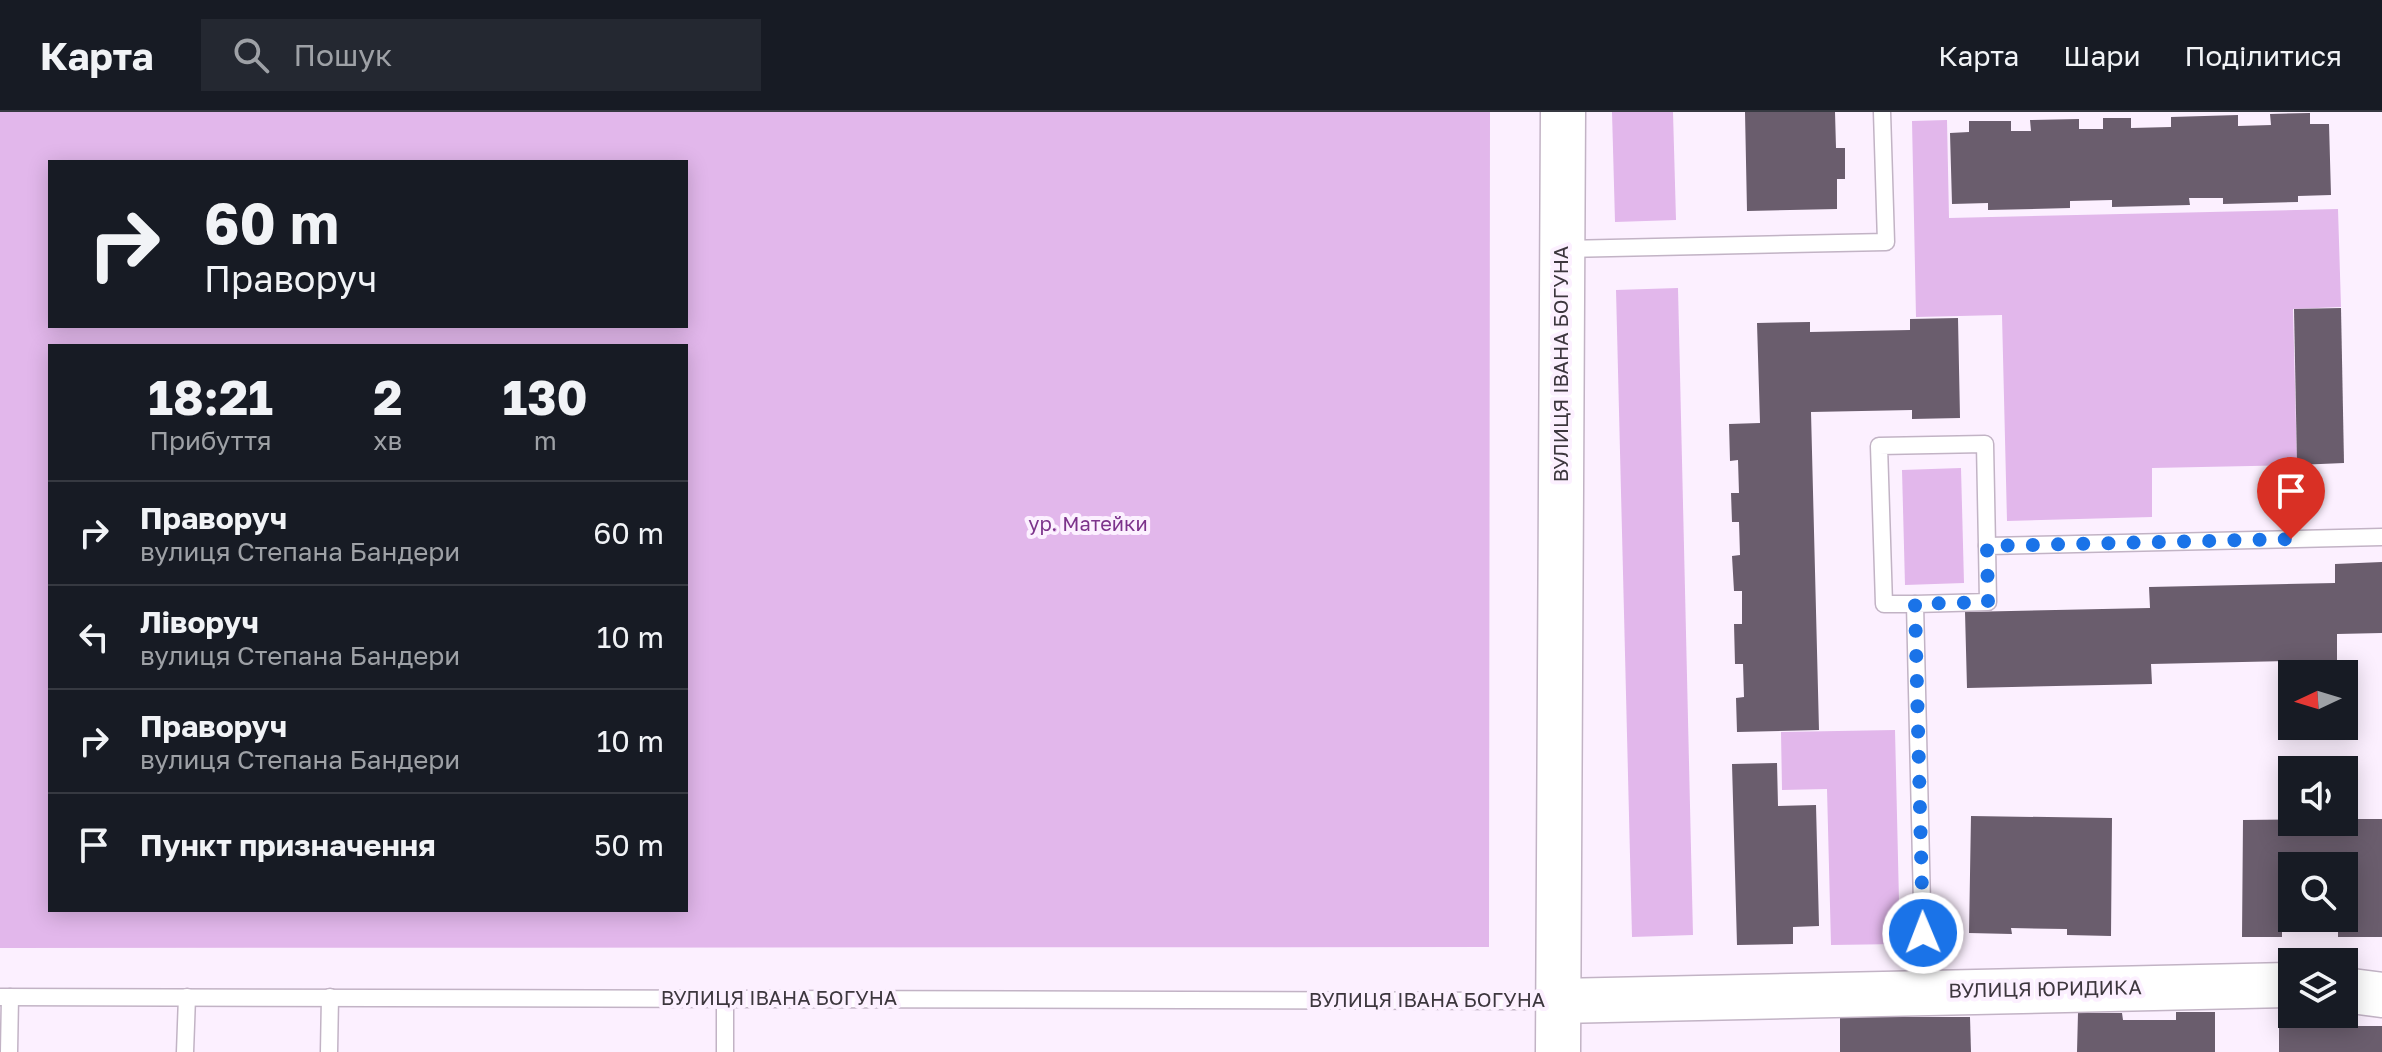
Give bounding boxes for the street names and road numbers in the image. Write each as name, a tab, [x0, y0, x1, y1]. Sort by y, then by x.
street label: ВУЛИЦЯ ІВАНА БОГУНА	[1548, 246, 1572, 482]
street label: ВУЛИЦЯ ЮРИДИКА	[1948, 974, 2142, 1002]
street label: ВУЛИЦЯ ІВАНА БОГУНА	[661, 985, 897, 1009]
street label: ВУЛИЦЯ ІВАНА БОГУНА	[1309, 987, 1545, 1011]

